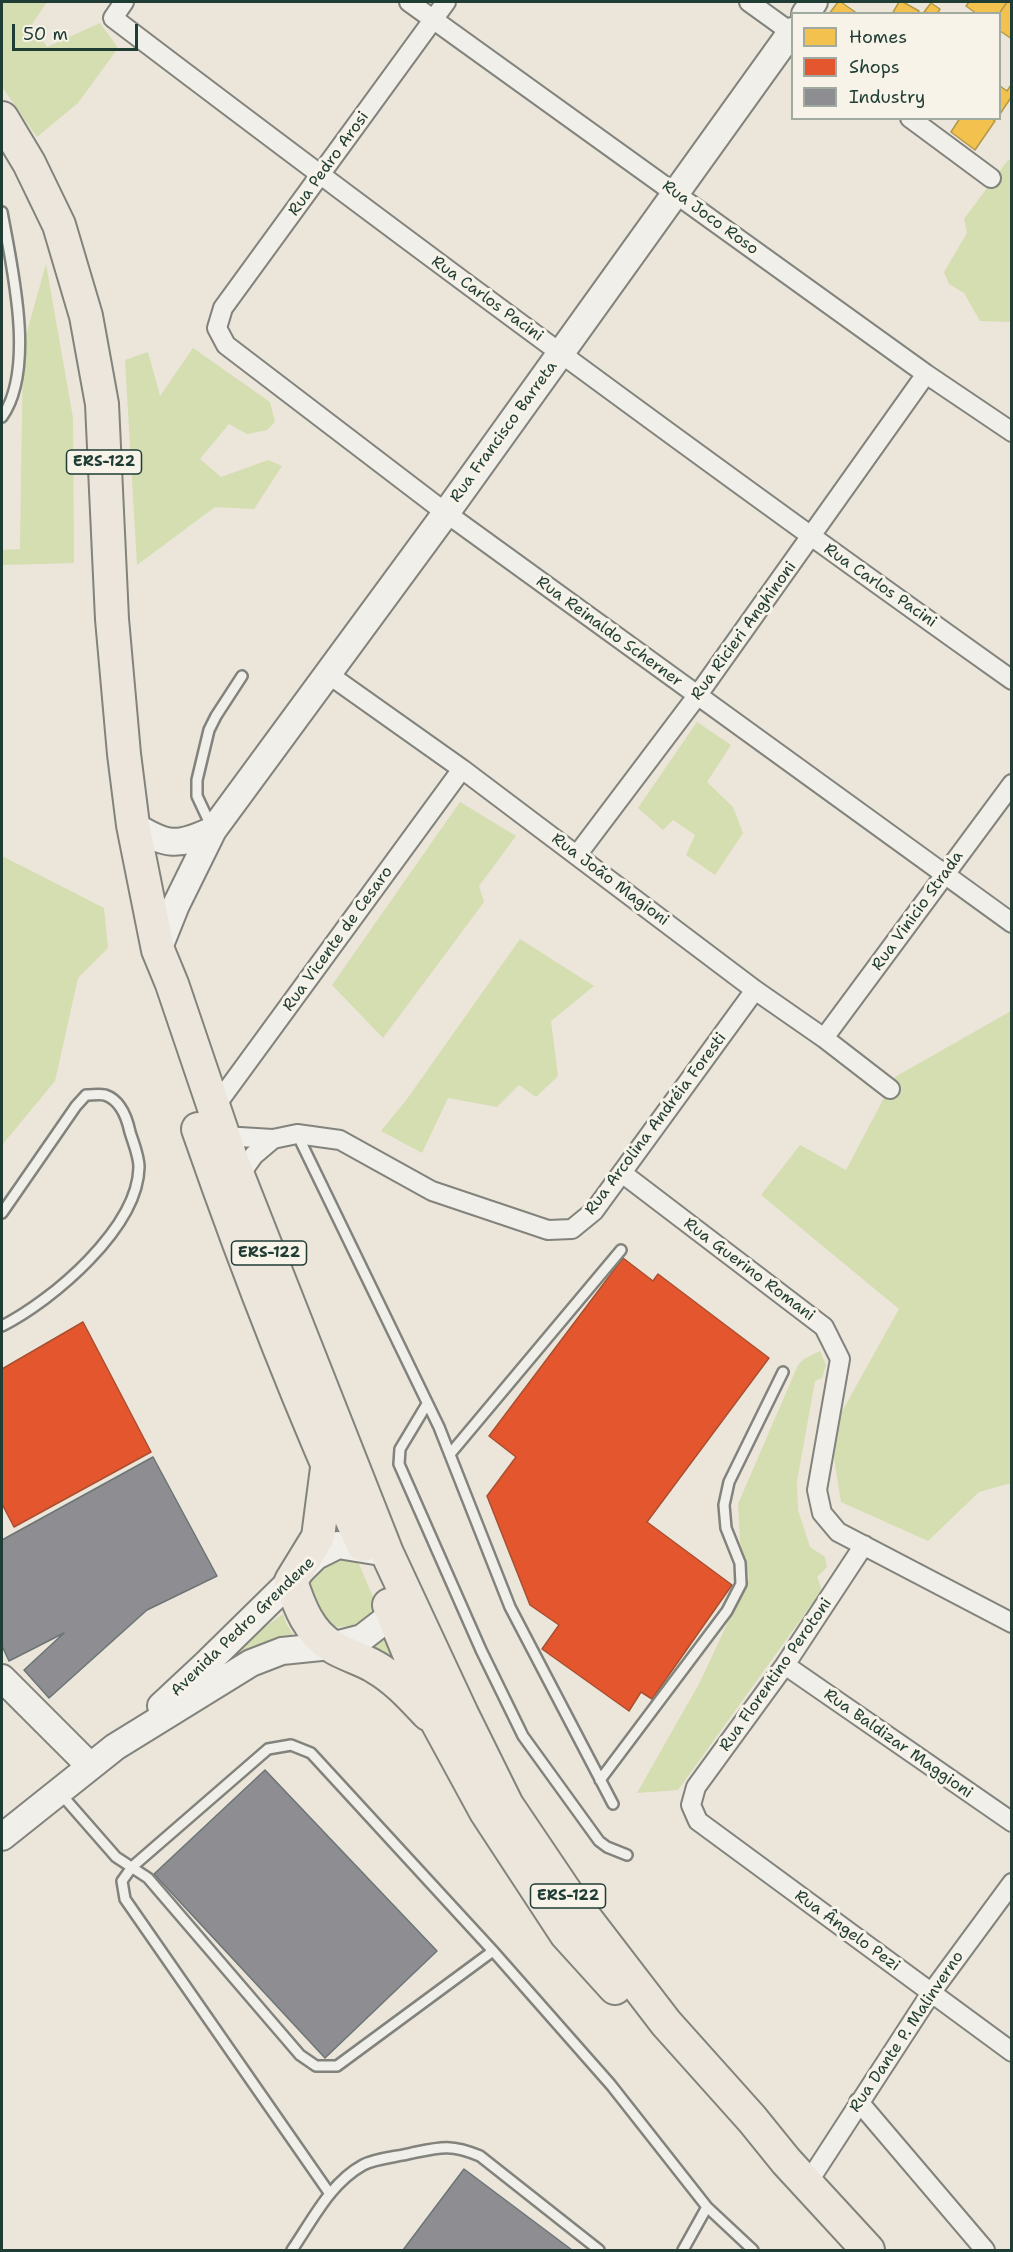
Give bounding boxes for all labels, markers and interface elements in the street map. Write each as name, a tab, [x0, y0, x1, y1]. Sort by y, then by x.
scale bar	[15, 12, 141, 50]
legend	[791, 12, 1001, 120]
text: 50 m	[23, 22, 68, 46]
text: Homes	[849, 25, 907, 49]
text: Shops	[849, 55, 900, 79]
text: Industry	[849, 85, 925, 109]
street label: Rua Pedro Arosi	[285, 108, 373, 220]
street label: Rua Joco Roso	[658, 177, 762, 259]
street label: Rua Carlos Pacini	[427, 252, 547, 346]
street label: Rua Francisco Barreta	[446, 358, 562, 506]
road number: ERS-122	[66, 450, 142, 474]
street label: Rua Carlos Pacini	[820, 540, 940, 632]
street label: Rua Ricieri Anghinoni	[687, 558, 801, 704]
street label: Rua Reinaldo Scherner	[532, 572, 686, 692]
street label: Rua João Magioni	[547, 830, 673, 930]
street label: Rua Vinicio Strada	[868, 847, 968, 975]
street label: Rua Vicente de Cesaro	[279, 863, 397, 1015]
street label: Rua Arcolina Andréia Foresti	[581, 1029, 731, 1219]
street label: Rua Guerino Romani	[680, 1214, 818, 1326]
road number: ERS-122	[232, 1241, 306, 1265]
street label: Avenida Pedro Grendene	[167, 1553, 319, 1701]
street label: Rua Florentino Perotoni	[716, 1595, 836, 1755]
street label: Rua Baldizar Maggioni	[820, 1685, 976, 1803]
road number: ERS-122	[530, 1884, 606, 1908]
street label: Rua Ângelo Pezi	[790, 1886, 904, 1976]
street label: Rua Dante P. Malinverno	[846, 1948, 968, 2116]

